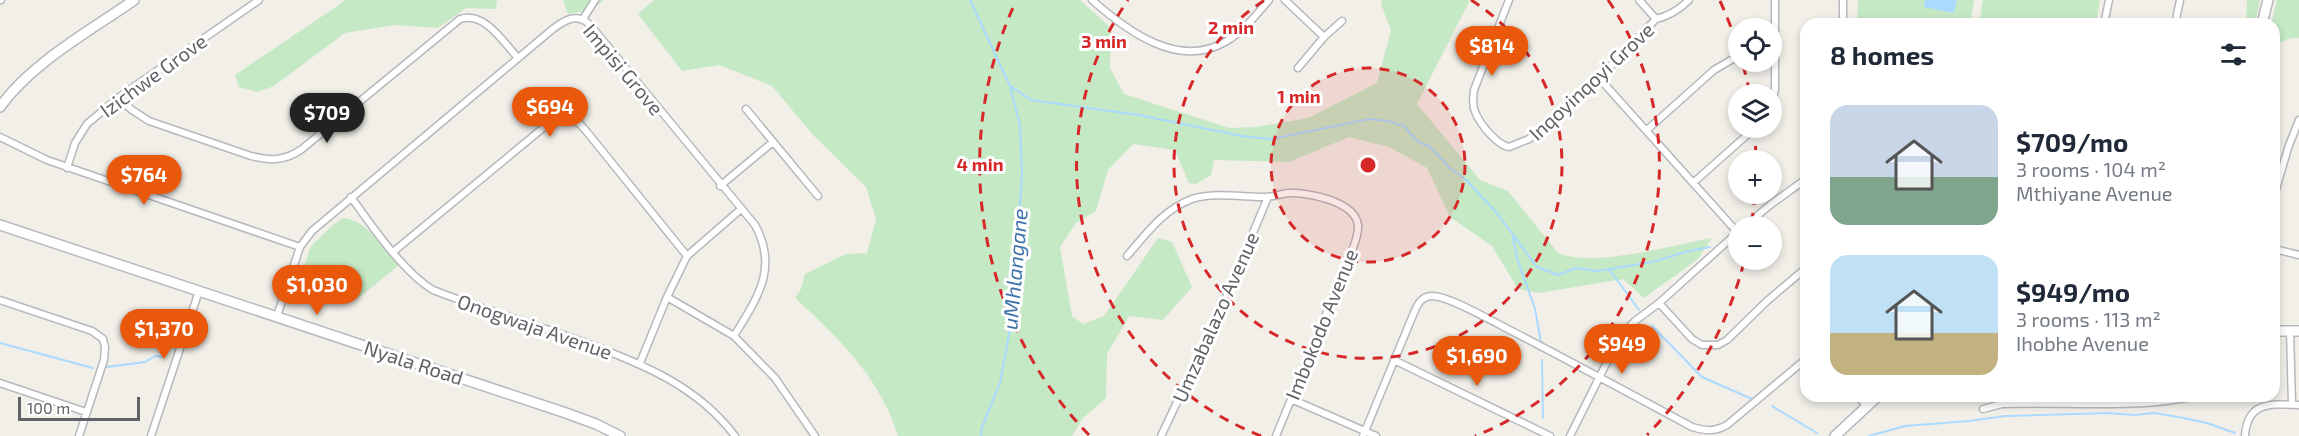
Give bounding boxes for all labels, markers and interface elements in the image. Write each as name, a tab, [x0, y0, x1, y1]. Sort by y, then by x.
text: 2 min	[1208, 16, 1254, 38]
street label: Inqoyinqoyi Grove	[1524, 17, 1658, 145]
map controls	[1728, 18, 1782, 270]
button: locate	[1728, 18, 1782, 72]
street label: Impisi Grove	[579, 19, 669, 119]
pin: $814	[1456, 26, 1528, 77]
street label: Izichwe Grove	[95, 28, 211, 122]
text: 3 min	[1081, 30, 1127, 52]
text: $814	[1469, 33, 1515, 57]
icon: filters	[2217, 38, 2250, 71]
text: 8 homes	[1830, 39, 1934, 70]
button: layers	[1728, 84, 1782, 138]
text: 1 min	[1277, 85, 1321, 107]
pin: $694	[514, 87, 586, 138]
pin: $709	[291, 93, 363, 144]
text: $694	[526, 94, 574, 118]
text: $709	[304, 100, 350, 124]
text: $709/mo	[2016, 126, 2128, 157]
icon: home	[1878, 129, 1950, 201]
button: +	[1728, 150, 1782, 204]
text: 4 min	[957, 153, 1004, 175]
pin: $764	[108, 155, 180, 206]
centre of rings	[1358, 155, 1378, 175]
text: 3 rooms · 104 m²	[2016, 157, 2166, 181]
text: $764	[121, 162, 167, 186]
text: Mthiyane Avenue	[2016, 181, 2173, 205]
water label: uMhlangane	[996, 207, 1032, 331]
button: −	[1728, 216, 1782, 270]
street label: Umzabalazo Avenue	[1167, 228, 1263, 406]
street label: Imbokodo Avenue	[1280, 245, 1362, 403]
pin: $1,030	[268, 265, 366, 316]
text: $1,030	[286, 272, 348, 296]
text: $949/mo	[2016, 276, 2130, 307]
icon: home	[1878, 279, 1950, 351]
street label: Onogwaja Avenue	[455, 288, 615, 364]
text: 3 rooms · 113 m²	[2016, 307, 2161, 331]
pin: $1,370	[115, 309, 213, 360]
text: $1,370	[134, 316, 194, 340]
pin: $949	[1586, 324, 1658, 375]
text: $949	[1598, 331, 1646, 355]
text: Ihobhe Avenue	[2016, 331, 2149, 355]
street label: Nyala Road	[361, 335, 467, 389]
pin: $1,690	[1428, 336, 1526, 387]
text: $1,690	[1446, 343, 1508, 367]
scale bar	[18, 394, 140, 422]
text: 100 m	[27, 398, 70, 417]

